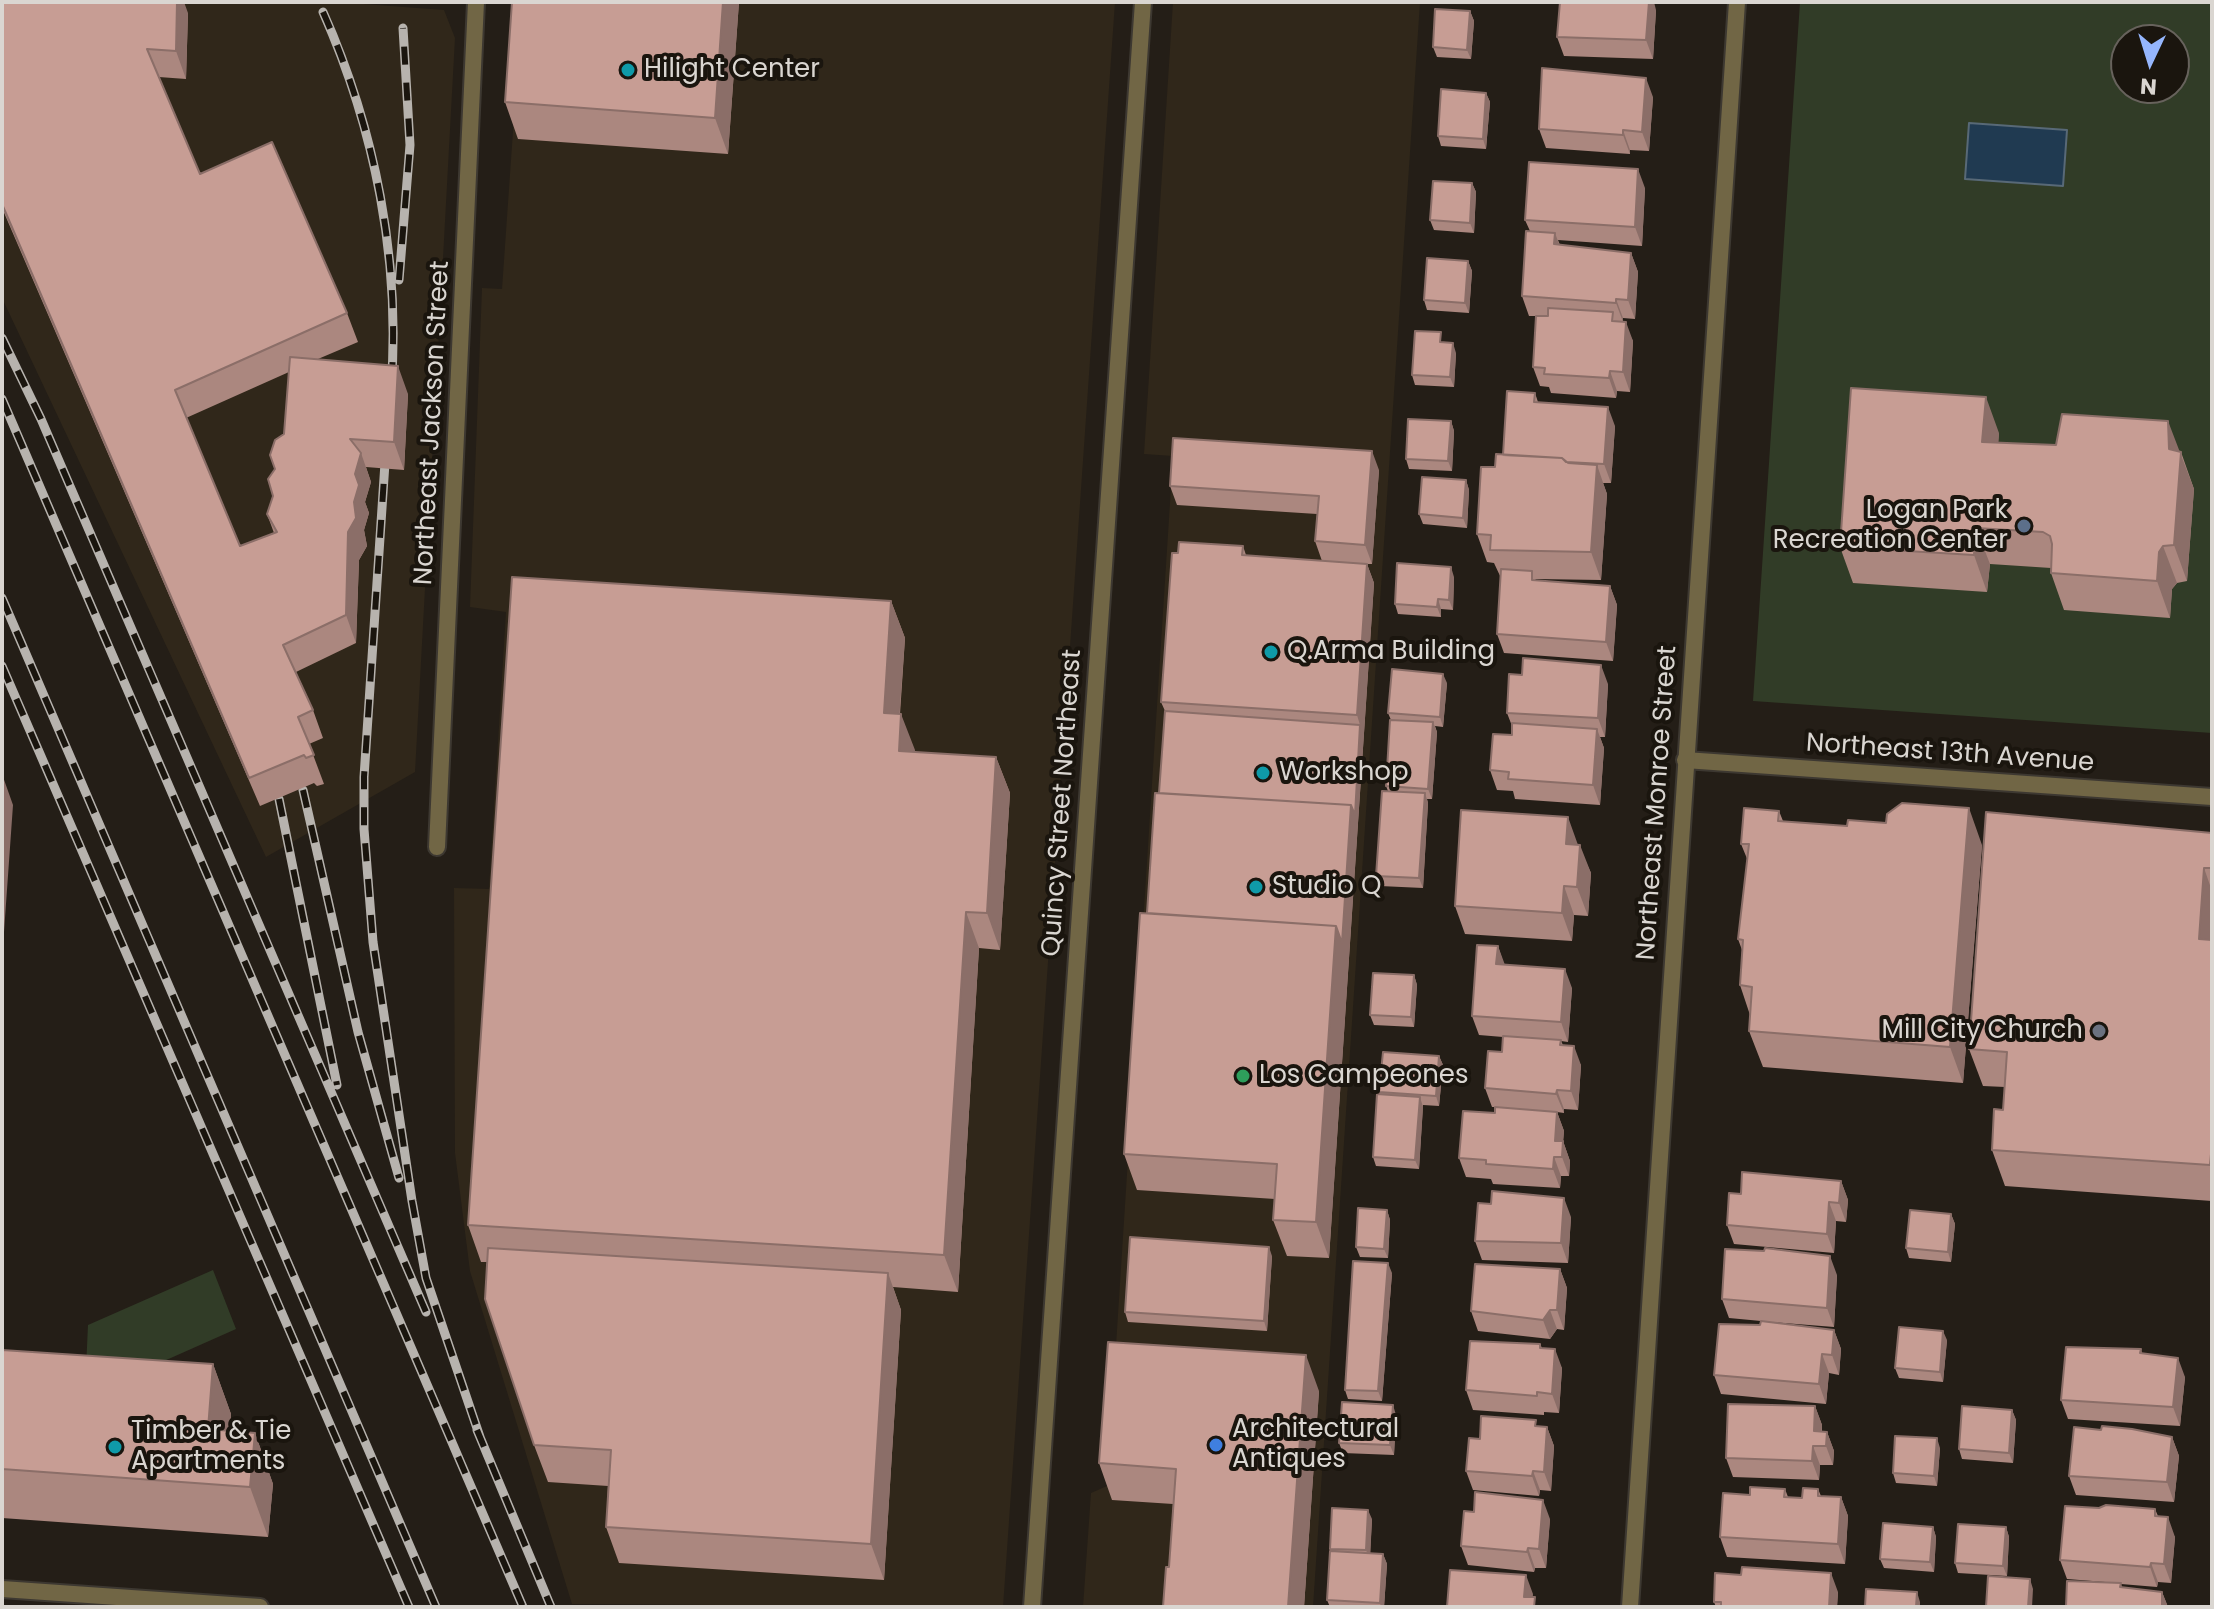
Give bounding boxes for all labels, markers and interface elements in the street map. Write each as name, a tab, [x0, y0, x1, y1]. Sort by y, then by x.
north arrow	[2110, 24, 2190, 104]
place label: Hilight Center	[644, 54, 820, 86]
marker: Hilight Center	[619, 61, 637, 79]
text: N	[2139, 70, 2158, 102]
street label: Northeast Jackson Street	[409, 260, 457, 586]
place label: Logan Park Recreation Center	[1773, 495, 2008, 556]
marker: Logan Park Recreation Center	[2015, 517, 2033, 535]
place label: Q.Arma Building	[1287, 636, 1495, 668]
marker: Q.Arma Building	[1262, 643, 1280, 661]
street label: Northeast Monroe Street	[1631, 645, 1685, 961]
street label: Quincy Street Northeast	[1037, 648, 1089, 958]
street label: Northeast 13th Avenue	[1805, 728, 2095, 780]
place label: Workshop	[1279, 757, 1409, 789]
marker: Workshop	[1254, 764, 1272, 782]
place label: Studio Q	[1272, 871, 1381, 903]
marker: Studio Q	[1247, 878, 1265, 896]
place label: Mill City Church	[1882, 1015, 2083, 1047]
marker: Mill City Church	[2090, 1022, 2108, 1040]
place label: Los Campeones	[1259, 1060, 1468, 1092]
marker: Los Campeones	[1234, 1067, 1252, 1085]
place label: Architectural Antiques	[1232, 1414, 1399, 1476]
place label: Timber & Tie Apartments	[131, 1416, 291, 1478]
marker: Architectural Antiques	[1207, 1436, 1225, 1454]
marker: Timber & Tie Apartments	[106, 1438, 124, 1456]

